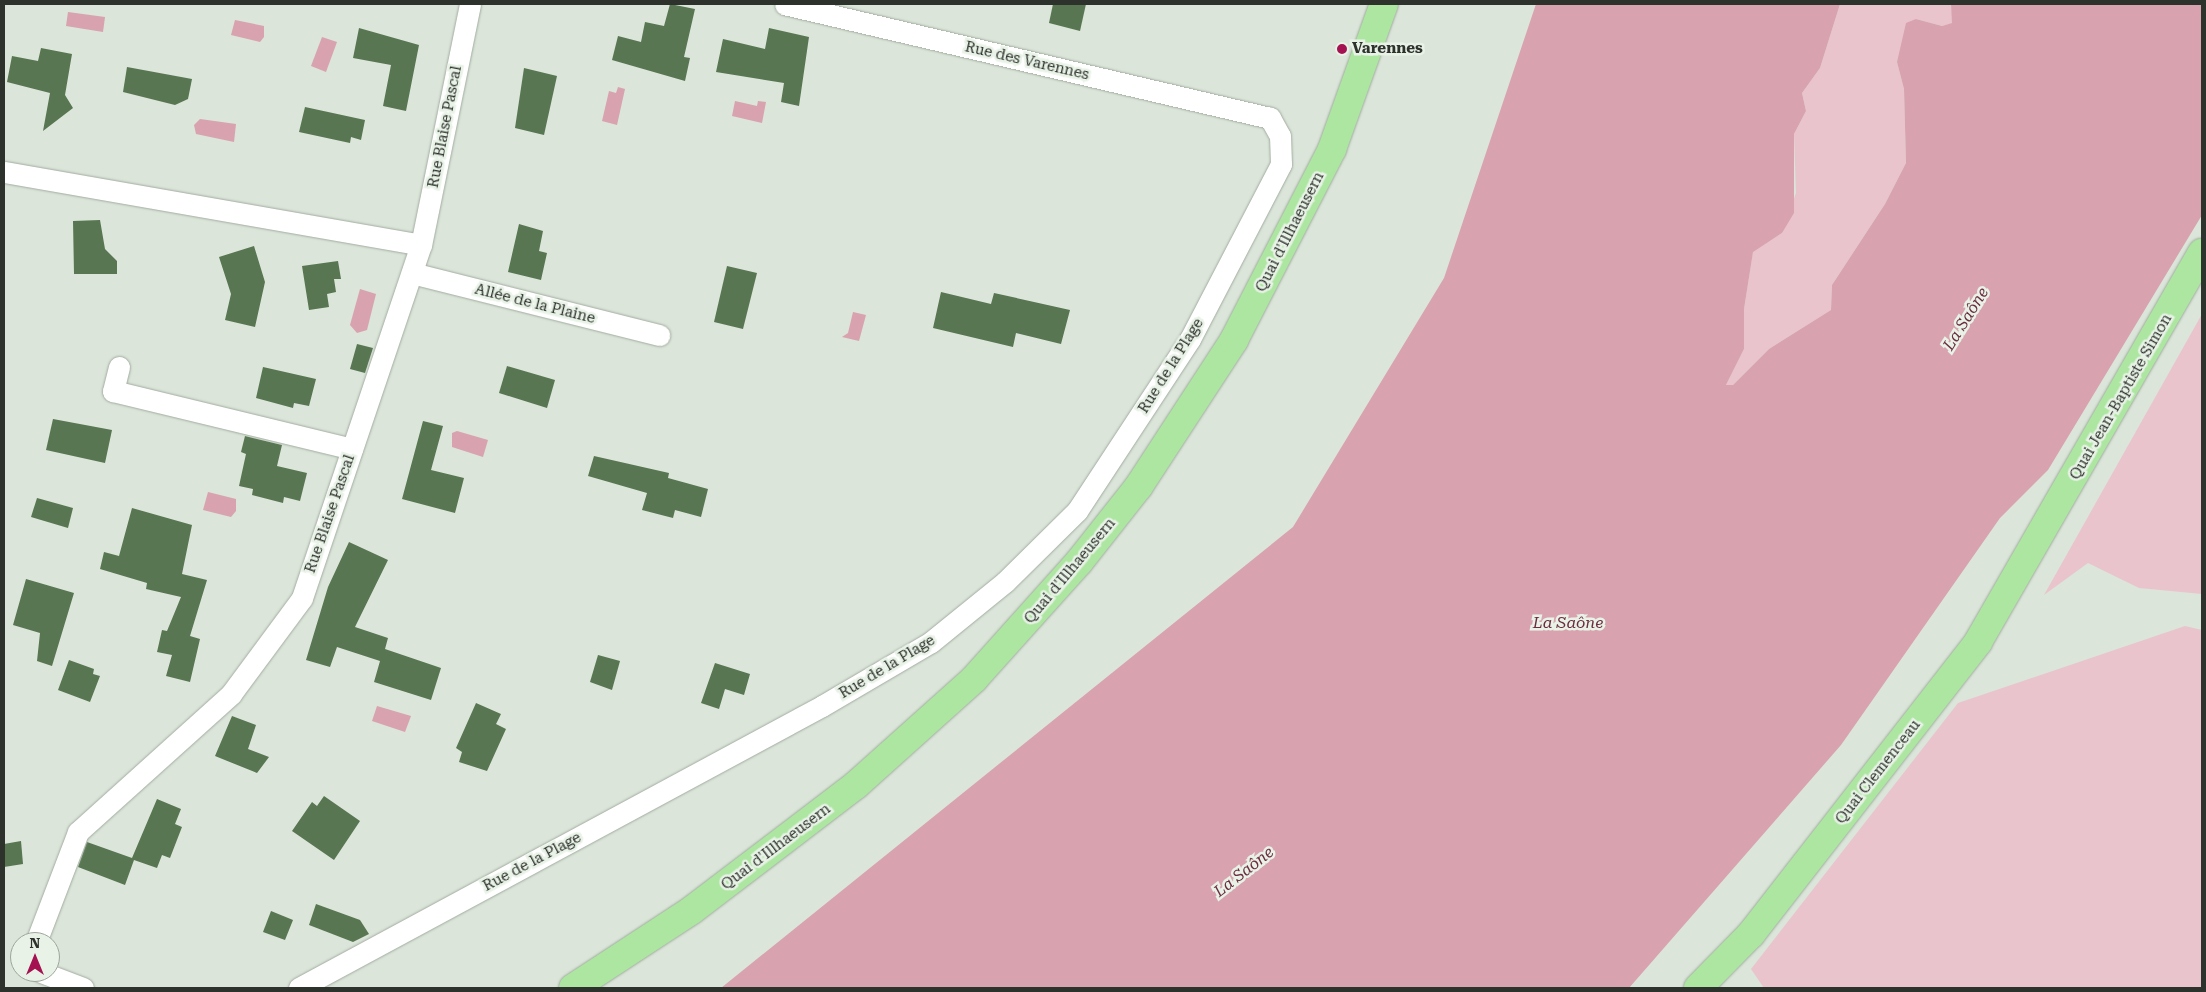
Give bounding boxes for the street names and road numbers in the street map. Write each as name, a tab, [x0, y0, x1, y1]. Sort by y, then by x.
street label: Rue des Varennes	[963, 38, 1091, 84]
street label: Rue Blaise Pascal	[424, 65, 466, 189]
street label: Quai d'Illhaeusern	[1252, 169, 1328, 295]
street label: Allée de la Plaine	[473, 280, 597, 328]
street label: Quai Jean-Baptiste Simon	[2066, 311, 2176, 483]
street label: Rue de la Plage	[1135, 315, 1207, 417]
street label: Rue Blaise Pascal	[301, 453, 359, 575]
street label: Quai d'Illhaeusern	[1021, 515, 1119, 627]
street label: Rue de la Plage	[836, 631, 938, 703]
street label: Quai Clemenceau	[1832, 716, 1924, 828]
street label: Quai d'Illhaeusern	[718, 800, 834, 894]
street label: Rue de la Plage	[480, 829, 584, 895]

